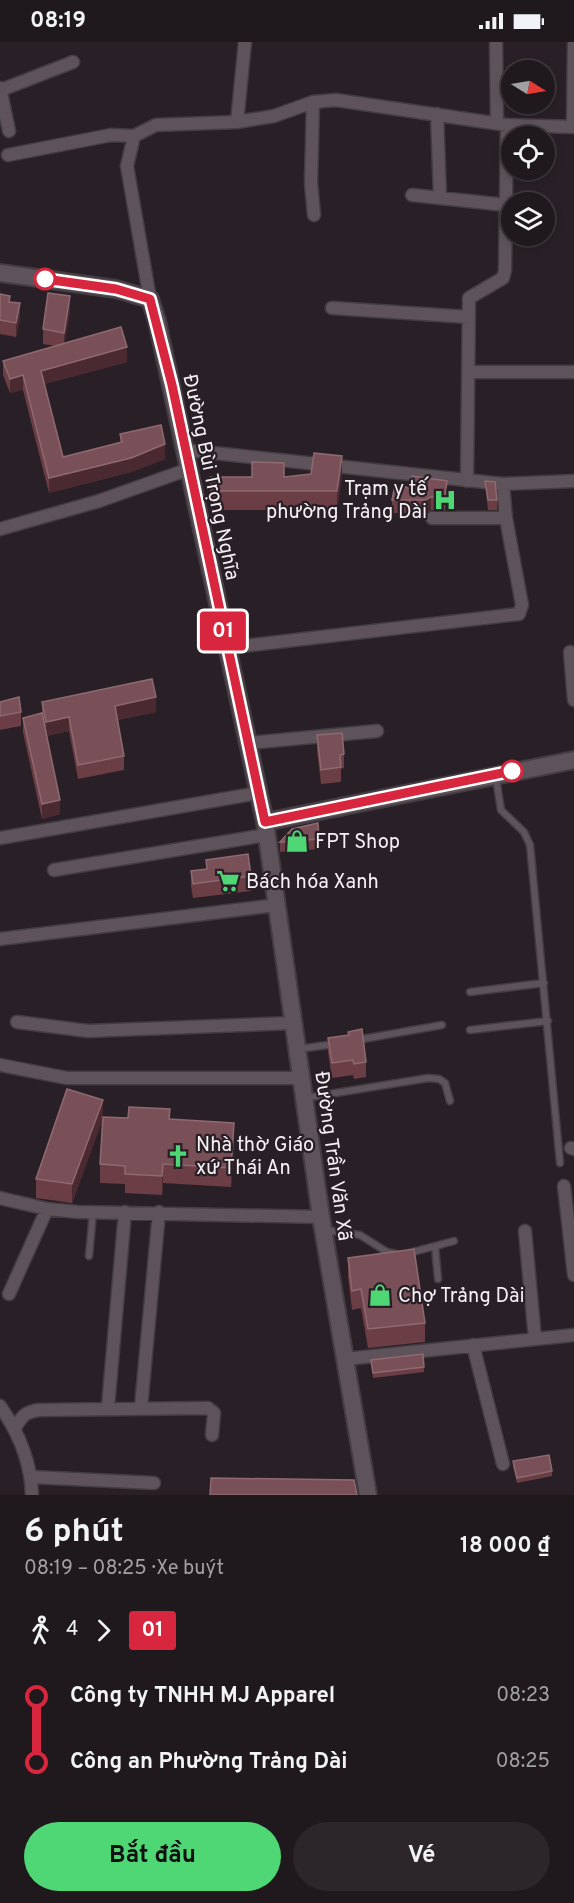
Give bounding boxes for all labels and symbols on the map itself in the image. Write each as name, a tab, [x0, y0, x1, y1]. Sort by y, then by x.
north arrow	[501, 60, 555, 114]
unlabelled marker	[34, 268, 56, 290]
street label: Đường Bùi Trọng Nghĩa	[176, 372, 245, 583]
place label: Trạm y tế phường Trảng Dài	[266, 476, 430, 526]
hospital icon: Trạm y tế phường Trảng Dài	[432, 487, 458, 513]
line badge: 01	[196, 612, 250, 650]
unlabelled marker	[501, 760, 523, 782]
shop icon: FPT Shop	[284, 828, 310, 854]
place label: FPT Shop	[315, 830, 400, 856]
supermarket icon: Bách hóa Xanh	[215, 868, 241, 894]
place label: Bách hóa Xanh	[246, 870, 379, 896]
street label: Đường Trần Văn Xã	[307, 1070, 358, 1243]
place label: Nhà thờ Giáo xứ Thái An	[196, 1133, 314, 1182]
church icon: Nhà thờ Giáo xứ Thái An	[165, 1143, 191, 1169]
shop icon: Chợ Trảng Dài	[367, 1282, 393, 1308]
place label: Chợ Trảng Dài	[398, 1284, 525, 1310]

